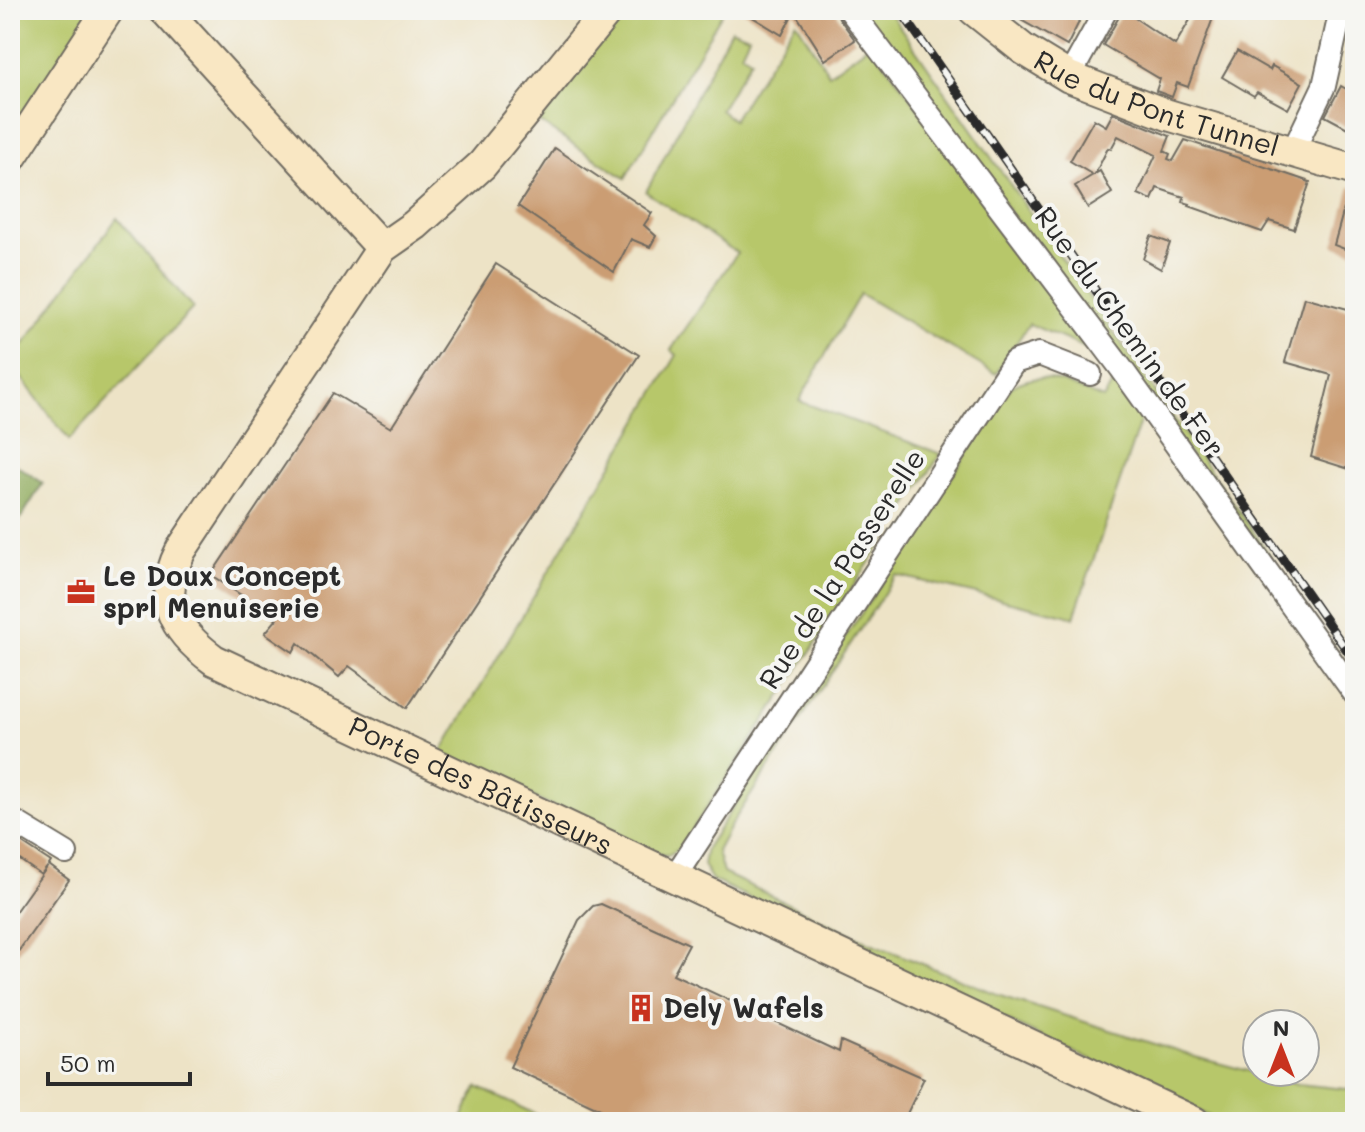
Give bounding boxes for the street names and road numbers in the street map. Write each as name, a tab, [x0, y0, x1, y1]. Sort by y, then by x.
street label: Rue du Pont Tunnel	[1028, 41, 1283, 164]
street label: Rue du Chemin de Fer	[1028, 199, 1234, 464]
street label: Rue de la Passerelle	[750, 442, 932, 695]
street label: Porte des Bâtisseurs	[343, 707, 619, 862]

